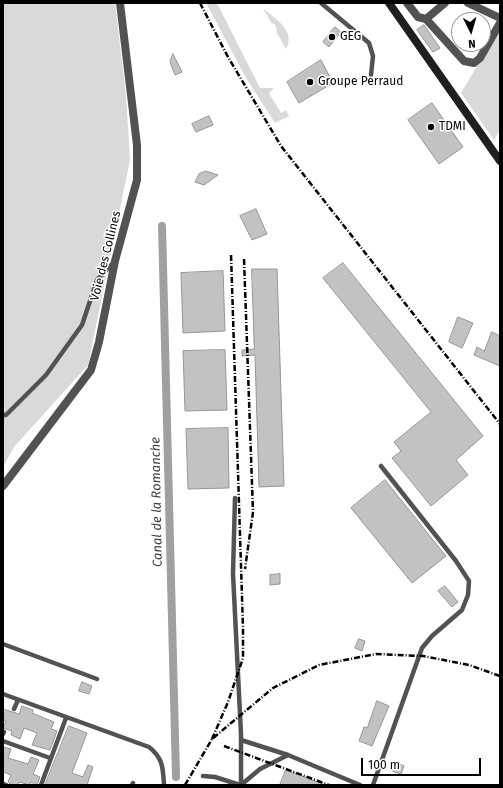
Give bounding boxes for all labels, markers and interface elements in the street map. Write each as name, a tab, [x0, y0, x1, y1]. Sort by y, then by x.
north arrow	[451, 12, 491, 52]
place label: GEG	[340, 30, 361, 44]
marker: GEG	[327, 32, 337, 42]
text: N	[468, 37, 476, 50]
place label: Groupe Perraud	[318, 75, 403, 89]
marker: Groupe Perraud	[305, 77, 315, 87]
place label: TDMI	[439, 120, 466, 134]
marker: TDMI	[426, 122, 436, 132]
street label: Voie des Collines	[88, 210, 124, 302]
water label: Canal de la Romanche	[148, 437, 166, 567]
scale bar	[363, 750, 483, 776]
text: 100 m	[368, 758, 400, 772]

